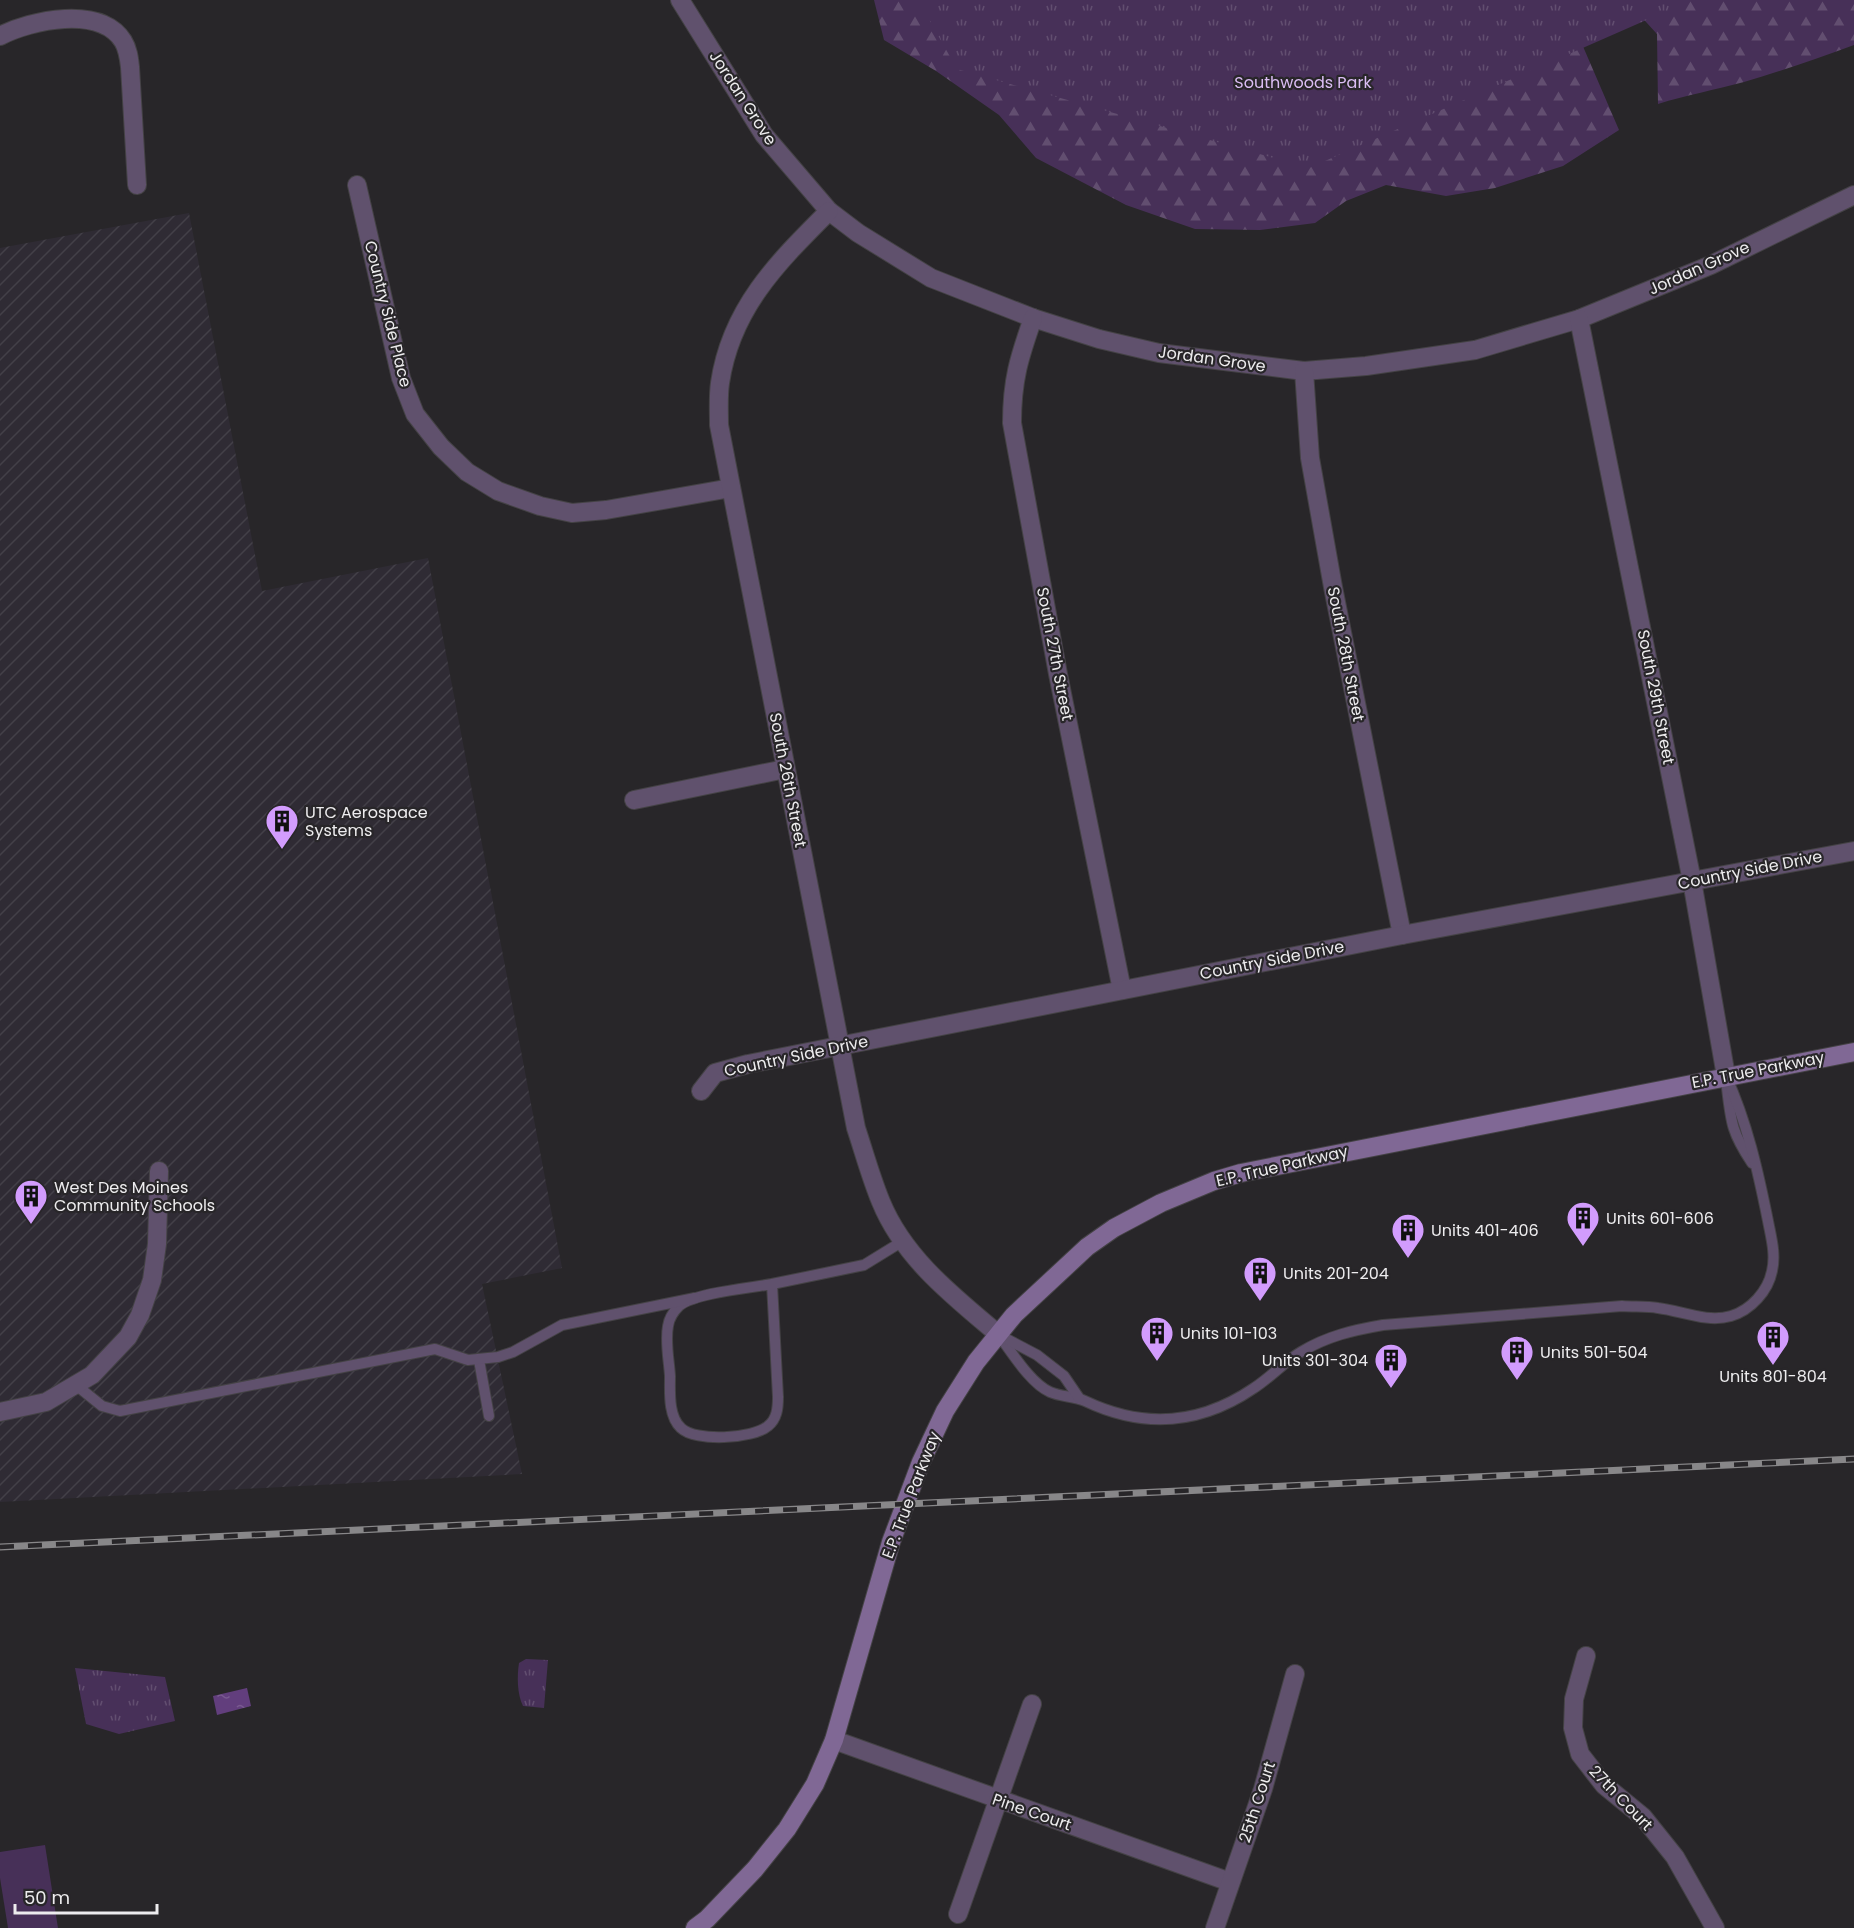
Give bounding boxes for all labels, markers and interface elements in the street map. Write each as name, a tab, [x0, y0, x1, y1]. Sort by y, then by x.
street label: Jordan Grove	[704, 46, 782, 150]
park label: Southwoods Park	[1234, 71, 1372, 94]
street label: Jordan Grove	[1645, 235, 1753, 301]
street label: Country Side Place	[359, 238, 417, 390]
street label: Jordan Grove	[1157, 340, 1267, 378]
street label: South 27th Street	[1031, 585, 1079, 723]
street label: South 28th Street	[1322, 585, 1370, 723]
street label: South 29th Street	[1632, 628, 1680, 766]
street label: South 26th Street	[764, 711, 812, 849]
place label: UTC Aerospace Systems	[305, 801, 428, 842]
building icon: UTC Aerospace Systems	[264, 803, 300, 850]
street label: Country Side Drive	[1676, 845, 1824, 895]
street label: Country Side Drive	[1198, 935, 1346, 985]
street label: Country Side Drive	[722, 1029, 870, 1082]
street label: E.P. True Parkway	[1690, 1046, 1826, 1094]
street label: E.P. True Parkway	[1214, 1140, 1350, 1192]
place label: West Des Moines Community Schools	[54, 1176, 215, 1217]
building icon: West Des Moines Community Schools	[13, 1178, 49, 1225]
building icon: Units 601-606	[1565, 1200, 1601, 1247]
place label: Units 601-606	[1606, 1207, 1714, 1230]
building icon: Units 401-406	[1390, 1212, 1426, 1259]
place label: Units 401-406	[1431, 1219, 1539, 1242]
building icon: Units 201-204	[1242, 1255, 1278, 1302]
place label: Units 201-204	[1283, 1262, 1389, 1285]
building icon: Units 101-103	[1139, 1315, 1175, 1362]
building icon: Units 801-804	[1755, 1319, 1791, 1366]
place label: Units 101-103	[1180, 1322, 1277, 1345]
building icon: Units 501-504	[1499, 1334, 1535, 1381]
place label: Units 501-504	[1540, 1341, 1648, 1364]
building icon: Units 301-304	[1373, 1342, 1409, 1389]
place label: Units 301-304	[1262, 1349, 1368, 1372]
place label: Units 801-804	[1719, 1365, 1827, 1388]
street label: E.P. True Parkway	[876, 1428, 946, 1562]
street label: 25th Court	[1233, 1758, 1281, 1846]
street label: 27th Court	[1584, 1760, 1658, 1836]
street label: Pine Court	[989, 1788, 1075, 1836]
scale bar	[15, 1877, 158, 1915]
text: 50 m	[24, 1885, 70, 1910]

